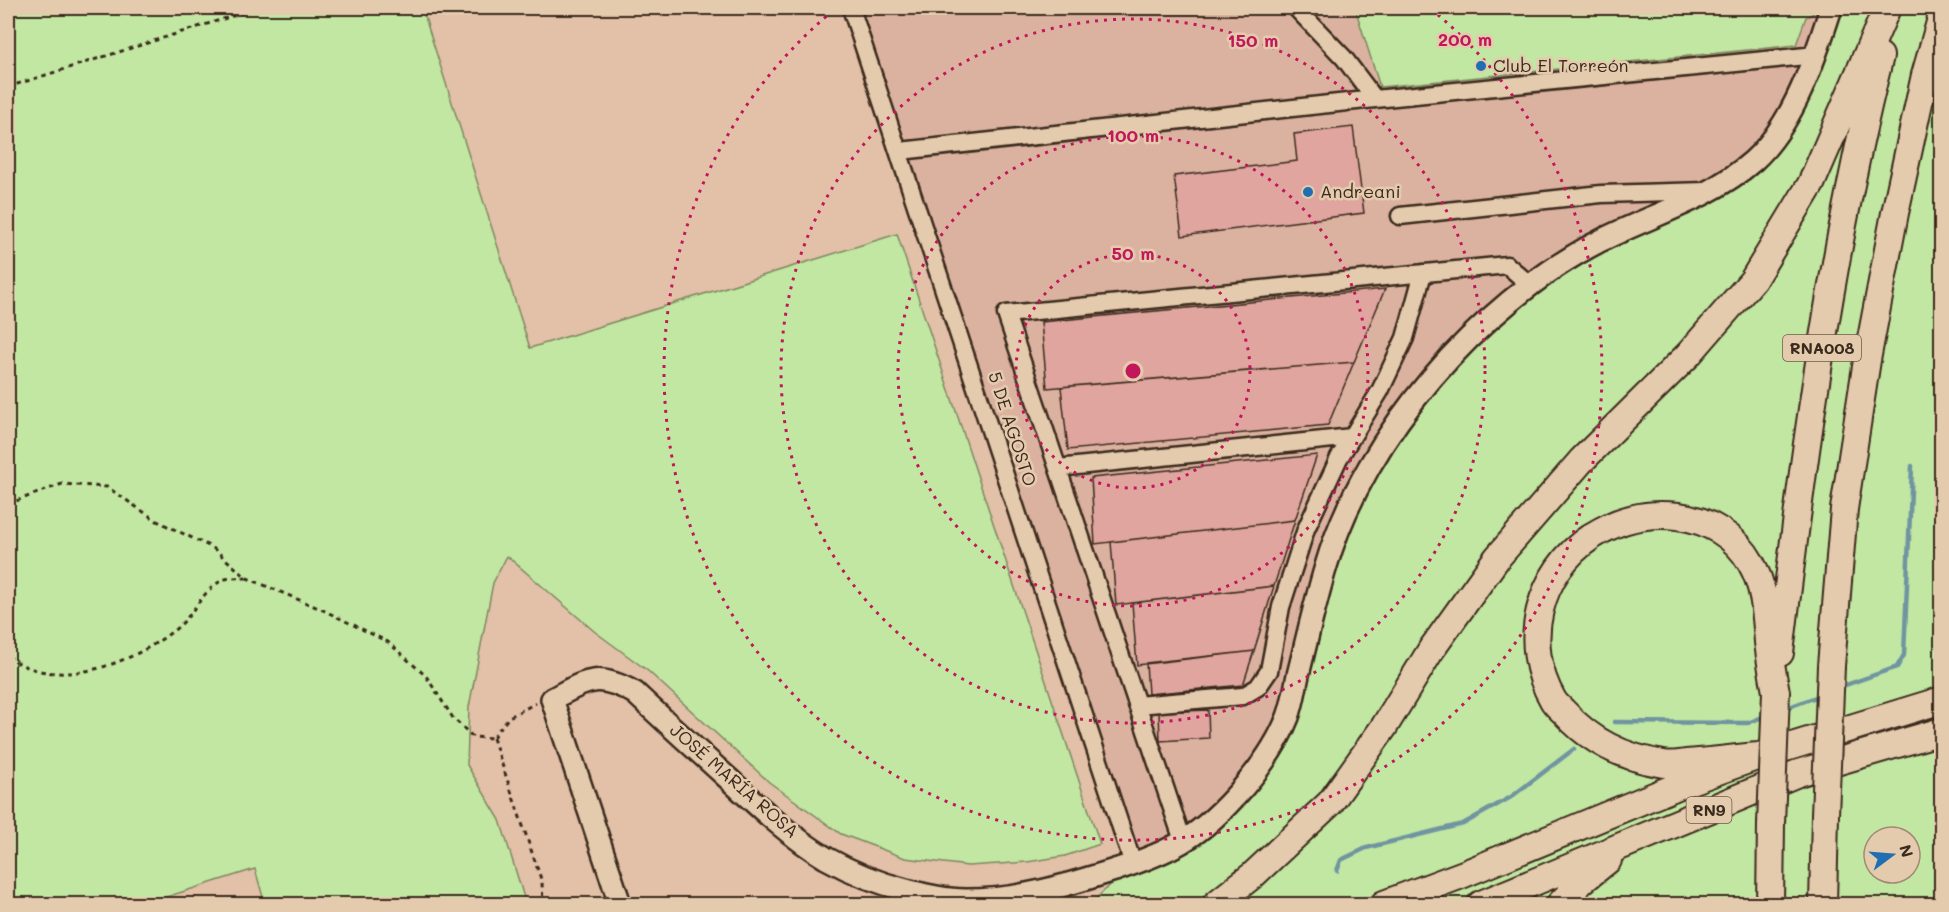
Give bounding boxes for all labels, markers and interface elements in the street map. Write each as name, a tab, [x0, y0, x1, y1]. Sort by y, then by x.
text: 200 m	[1438, 27, 1492, 51]
text: 150 m	[1228, 28, 1278, 52]
place label: Club El Torreón	[1493, 53, 1629, 77]
marker: Club El Torreón	[1474, 59, 1488, 73]
text: 100 m	[1107, 123, 1159, 147]
place label: Andreani	[1320, 179, 1401, 203]
marker: Andreani	[1301, 185, 1315, 199]
text: 50 m	[1112, 241, 1154, 265]
road number: RNA008	[1783, 335, 1861, 361]
centre of rings	[1123, 361, 1143, 381]
street label: 5 DE AGOSTO	[983, 368, 1043, 489]
street label: JOSÉ MARÍA ROSA	[665, 718, 804, 843]
road number: RN9	[1686, 797, 1732, 823]
north arrow	[1862, 825, 1922, 885]
text: N	[1895, 842, 1919, 859]

